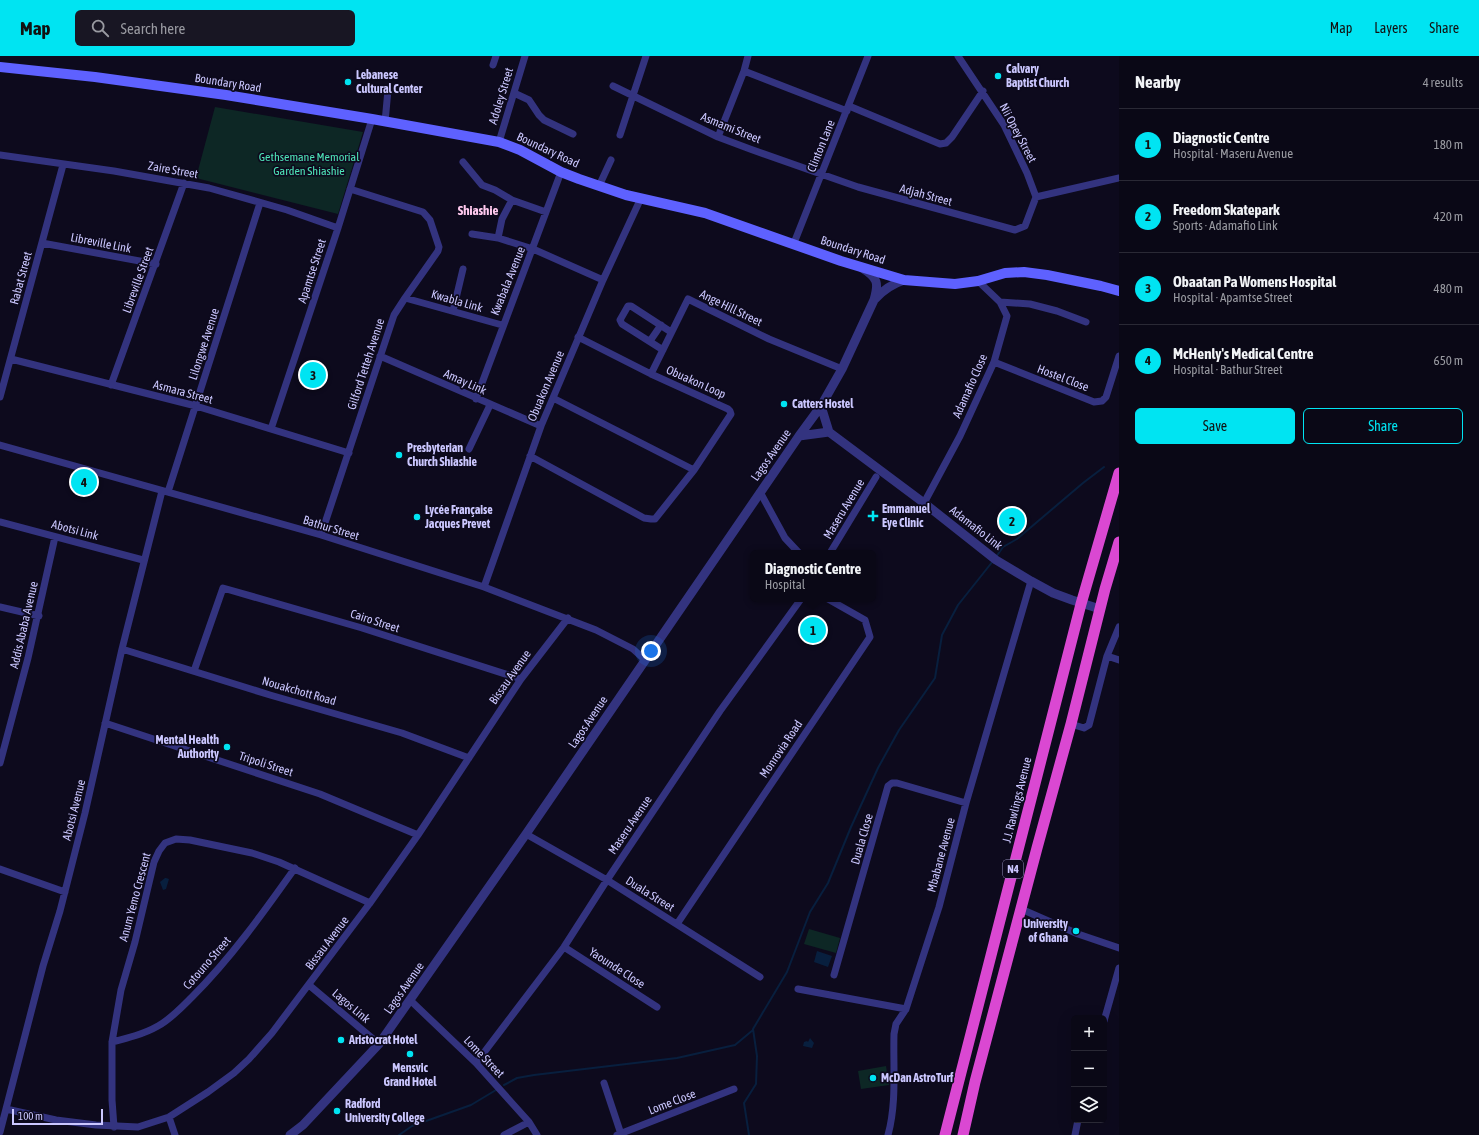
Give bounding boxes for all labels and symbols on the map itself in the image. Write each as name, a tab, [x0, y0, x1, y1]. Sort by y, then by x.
place label: Calvary Baptist Church	[1006, 62, 1070, 90]
street label: Adoley Street	[486, 65, 516, 126]
place label: Lebanese Cultural Center	[356, 68, 423, 96]
street label: Boundary Road	[194, 71, 262, 95]
marker: Calvary Baptist Church	[993, 71, 1003, 81]
marker: Lebanese Cultural Center	[343, 77, 353, 87]
street label: Nii Opey Street	[997, 101, 1040, 166]
street label: Asmami Street	[699, 110, 764, 147]
street label: Clinton Lane	[804, 118, 838, 174]
street label: Boundary Road	[515, 129, 581, 171]
park label: Gethsemane Memorial Garden Shiashie	[259, 150, 360, 178]
street label: Zaire Street	[147, 159, 200, 181]
street label: Adjah Street	[898, 181, 954, 209]
district label: Shiashie	[458, 203, 498, 218]
street label: Libreville Link	[69, 230, 133, 256]
street label: Boundary Road	[819, 233, 887, 267]
street label: Apamtse Street	[295, 237, 329, 305]
street label: Libreville Street	[120, 245, 157, 315]
street label: Kwabala Avenue	[488, 245, 528, 317]
street label: Rabat Street	[7, 249, 35, 306]
street label: Kwabla Link	[430, 287, 485, 315]
street label: Ange Hill Street	[697, 287, 765, 329]
street label: Lilongwe Avenue	[186, 306, 222, 382]
street label: Gilford Tetteh Avenue	[345, 317, 387, 411]
street label: Obuakon Avenue	[525, 349, 567, 423]
street label: Adamafio Close	[950, 352, 990, 420]
pin: 3	[300, 360, 326, 390]
street label: Hostel Close	[1035, 362, 1091, 394]
street label: Obuakon Loop	[664, 363, 728, 401]
street label: Amay Link	[442, 366, 489, 398]
street label: Asmara Street	[152, 377, 215, 407]
place label: Catters Hostel	[792, 397, 854, 411]
marker: Catters Hostel	[779, 399, 789, 409]
street label: Lagos Avenue	[748, 426, 794, 484]
place label: Presbyterian Church Shiashie	[407, 441, 477, 469]
marker: Presbyterian Church Shiashie	[394, 450, 404, 460]
pin: 4	[71, 467, 97, 497]
street label: Maseru Avenue	[821, 476, 867, 542]
place label: Emmanuel Eye Clinic	[882, 502, 931, 530]
place label: Lycée Française Jacques Prevet	[424, 503, 493, 531]
street label: Adamafio Link	[947, 503, 1006, 553]
pin: 2	[999, 506, 1025, 536]
marker: Emmanuel Eye Clinic	[867, 510, 879, 522]
marker: Lycée Française Jacques Prevet	[412, 512, 422, 522]
street label: Bathur Street	[301, 513, 361, 543]
street label: Abotsi Link	[50, 517, 101, 543]
street label: Addis Ababa Avenue	[7, 580, 41, 670]
street label: Cairo Street	[349, 606, 402, 636]
pin: 1	[800, 615, 826, 645]
your location	[641, 641, 661, 661]
street label: Bissau Avenue	[486, 647, 534, 707]
street label: Nouakchott Road	[260, 674, 338, 708]
street label: Lagos Avenue	[565, 693, 611, 751]
street label: Monrovia Road	[757, 718, 805, 780]
place label: Mental Health Authority	[155, 733, 219, 761]
marker: Mental Health Authority	[222, 742, 232, 752]
street label: Tripoli Street	[237, 749, 295, 779]
street label: J.J. Rawlings Avenue	[1000, 756, 1034, 844]
street label: Abotsi Avenue	[60, 778, 88, 842]
street label: Maseru Avenue	[605, 793, 655, 857]
street label: Duala Close	[848, 812, 876, 866]
street label: Mbabane Avenue	[924, 816, 958, 894]
street label: Anum Yemo Crescent	[116, 850, 154, 943]
road number: N4	[1003, 860, 1023, 878]
street label: Duala Street	[623, 874, 677, 915]
street label: Bissau Avenue	[302, 914, 352, 972]
place label: University of Ghana	[1023, 917, 1068, 945]
marker: University of Ghana	[1071, 926, 1081, 936]
street label: Cotouno Street	[180, 933, 234, 992]
street label: Yaounde Close	[586, 945, 648, 991]
street label: Lagos Avenue	[381, 959, 427, 1017]
street label: Lagos Link	[329, 986, 373, 1026]
place label: Aristocrat Hotel	[348, 1033, 418, 1047]
street label: Lome Street	[461, 1033, 508, 1081]
marker: Aristocrat Hotel	[336, 1035, 346, 1045]
marker: Mensvic Grand Hotel	[405, 1049, 415, 1059]
place label: Mensvic Grand Hotel	[384, 1061, 437, 1089]
place label: McDan AstroTurf	[881, 1071, 954, 1085]
marker: McDan AstroTurf	[868, 1073, 878, 1083]
street label: Lome Close	[646, 1087, 698, 1117]
place label: Radford University College	[345, 1097, 425, 1125]
marker: Radford University College	[332, 1106, 342, 1116]
scale bar	[12, 1107, 103, 1126]

